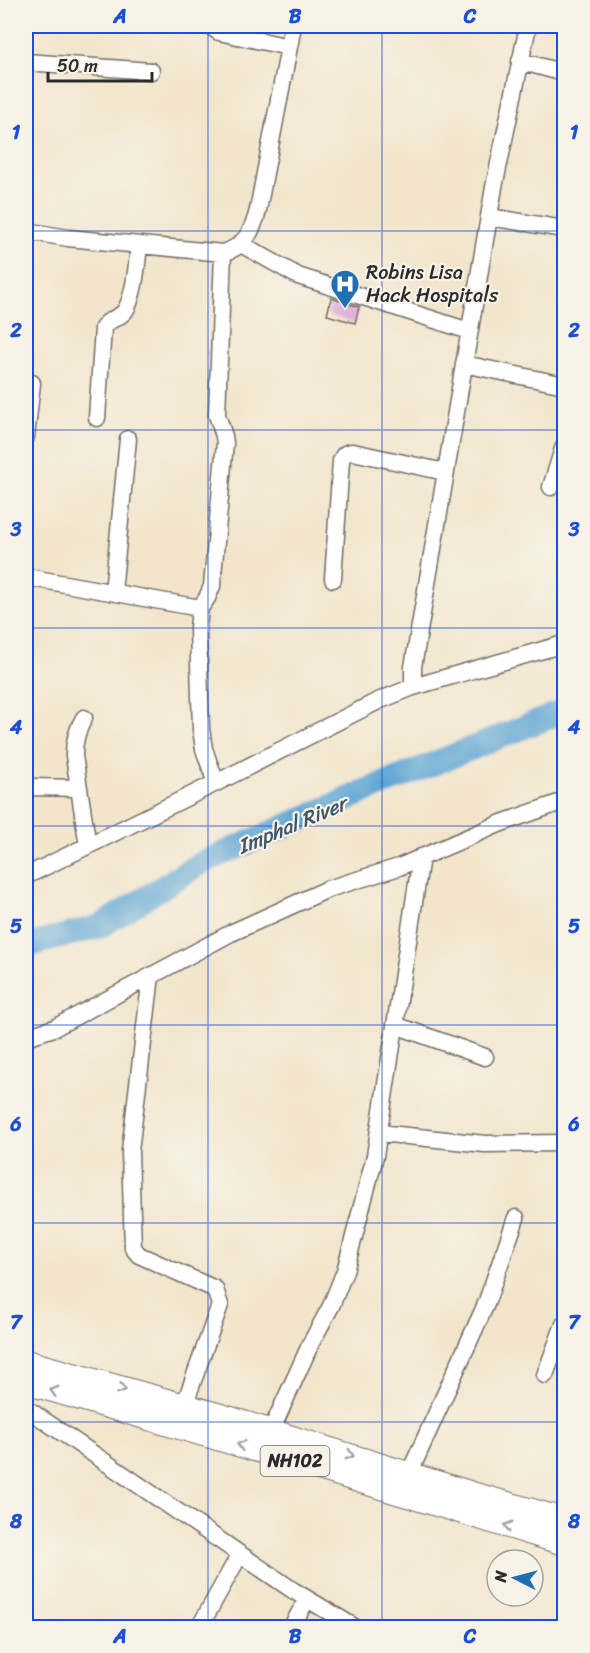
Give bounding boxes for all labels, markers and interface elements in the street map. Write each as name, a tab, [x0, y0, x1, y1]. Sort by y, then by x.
text: A	[112, 0, 127, 34]
text: B	[289, 0, 302, 34]
text: C	[463, 0, 477, 34]
scale bar	[48, 45, 152, 83]
text: 50 m	[57, 50, 98, 82]
text: 1	[12, 115, 21, 150]
text: 1	[570, 115, 579, 150]
place label: Robins Lisa Hack Hospitals	[366, 255, 499, 313]
hospital icon: Robins Lisa Hack Hospitals	[329, 268, 361, 310]
text: 2	[9, 313, 22, 348]
text: 2	[567, 313, 580, 348]
text: 3	[10, 512, 22, 547]
text: 3	[568, 512, 580, 547]
text: 4	[9, 710, 23, 745]
text: 4	[567, 710, 581, 745]
water label: Imphal River	[230, 784, 356, 865]
text: 5	[10, 909, 22, 944]
text: 5	[568, 909, 580, 944]
text: 6	[9, 1107, 22, 1142]
text: 6	[567, 1107, 580, 1142]
text: 7	[10, 1305, 23, 1340]
text: 7	[568, 1305, 581, 1340]
one-way arrow	[116, 1382, 127, 1394]
one-way arrow	[49, 1385, 59, 1398]
one-way arrow	[236, 1440, 247, 1452]
road number: NH102	[260, 1446, 330, 1476]
one-way arrow	[344, 1448, 355, 1460]
text: 8	[9, 1504, 23, 1539]
text: 8	[567, 1504, 581, 1539]
one-way arrow	[503, 1521, 514, 1533]
north arrow	[485, 1548, 545, 1608]
text: N	[485, 1569, 516, 1585]
text: A	[112, 1619, 127, 1653]
text: B	[289, 1619, 302, 1653]
text: C	[463, 1619, 477, 1653]

